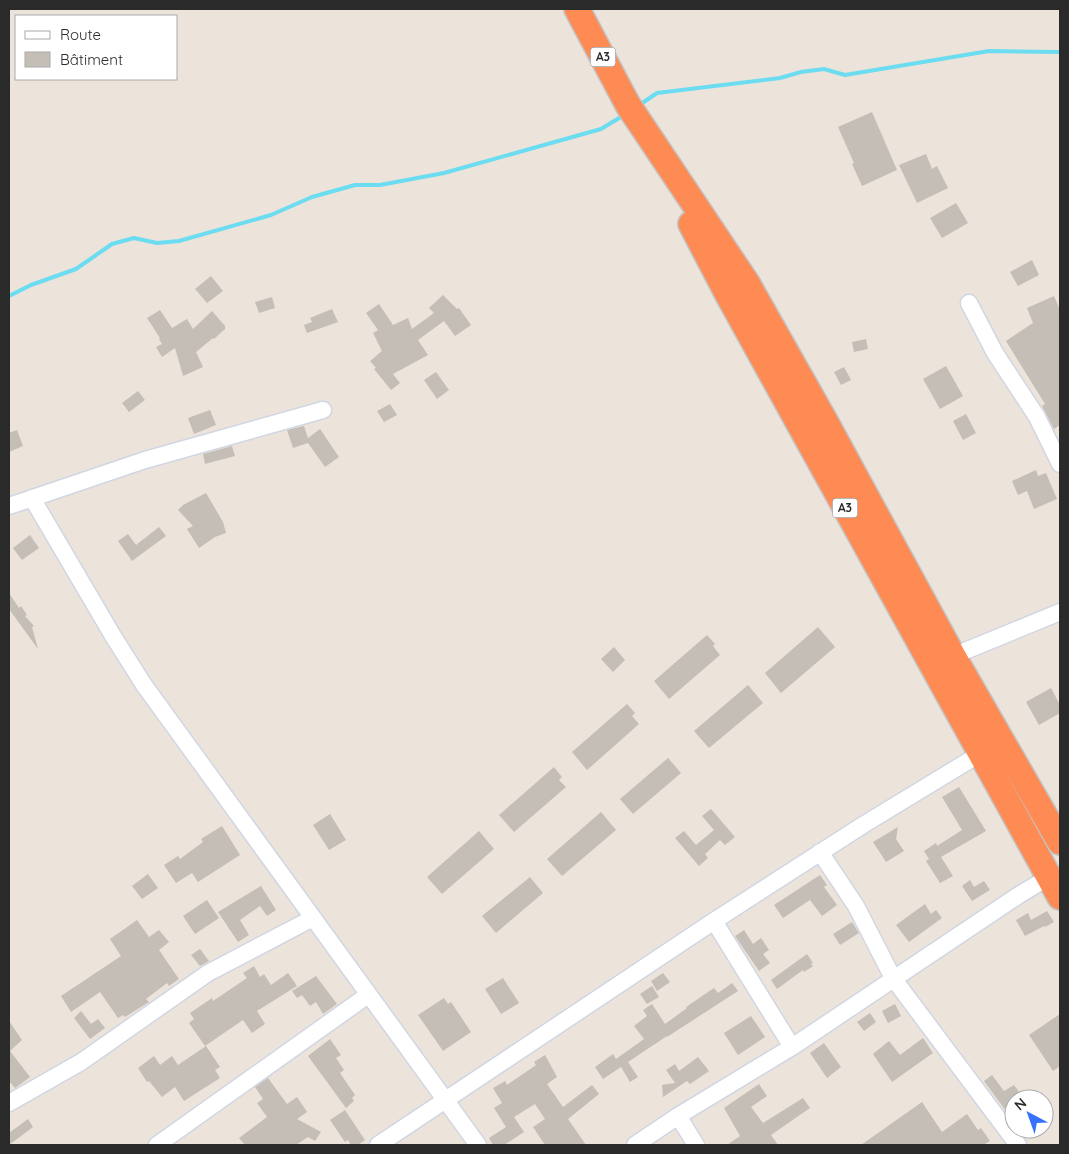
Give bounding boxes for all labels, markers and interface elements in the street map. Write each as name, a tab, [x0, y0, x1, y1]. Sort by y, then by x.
legend	[15, 15, 178, 80]
text: Route	[60, 25, 101, 44]
road number: A3	[590, 48, 616, 66]
text: Bâtiment	[60, 50, 123, 69]
road number: A3	[832, 498, 858, 518]
north arrow	[1004, 1089, 1054, 1139]
text: N	[1011, 1094, 1030, 1114]

